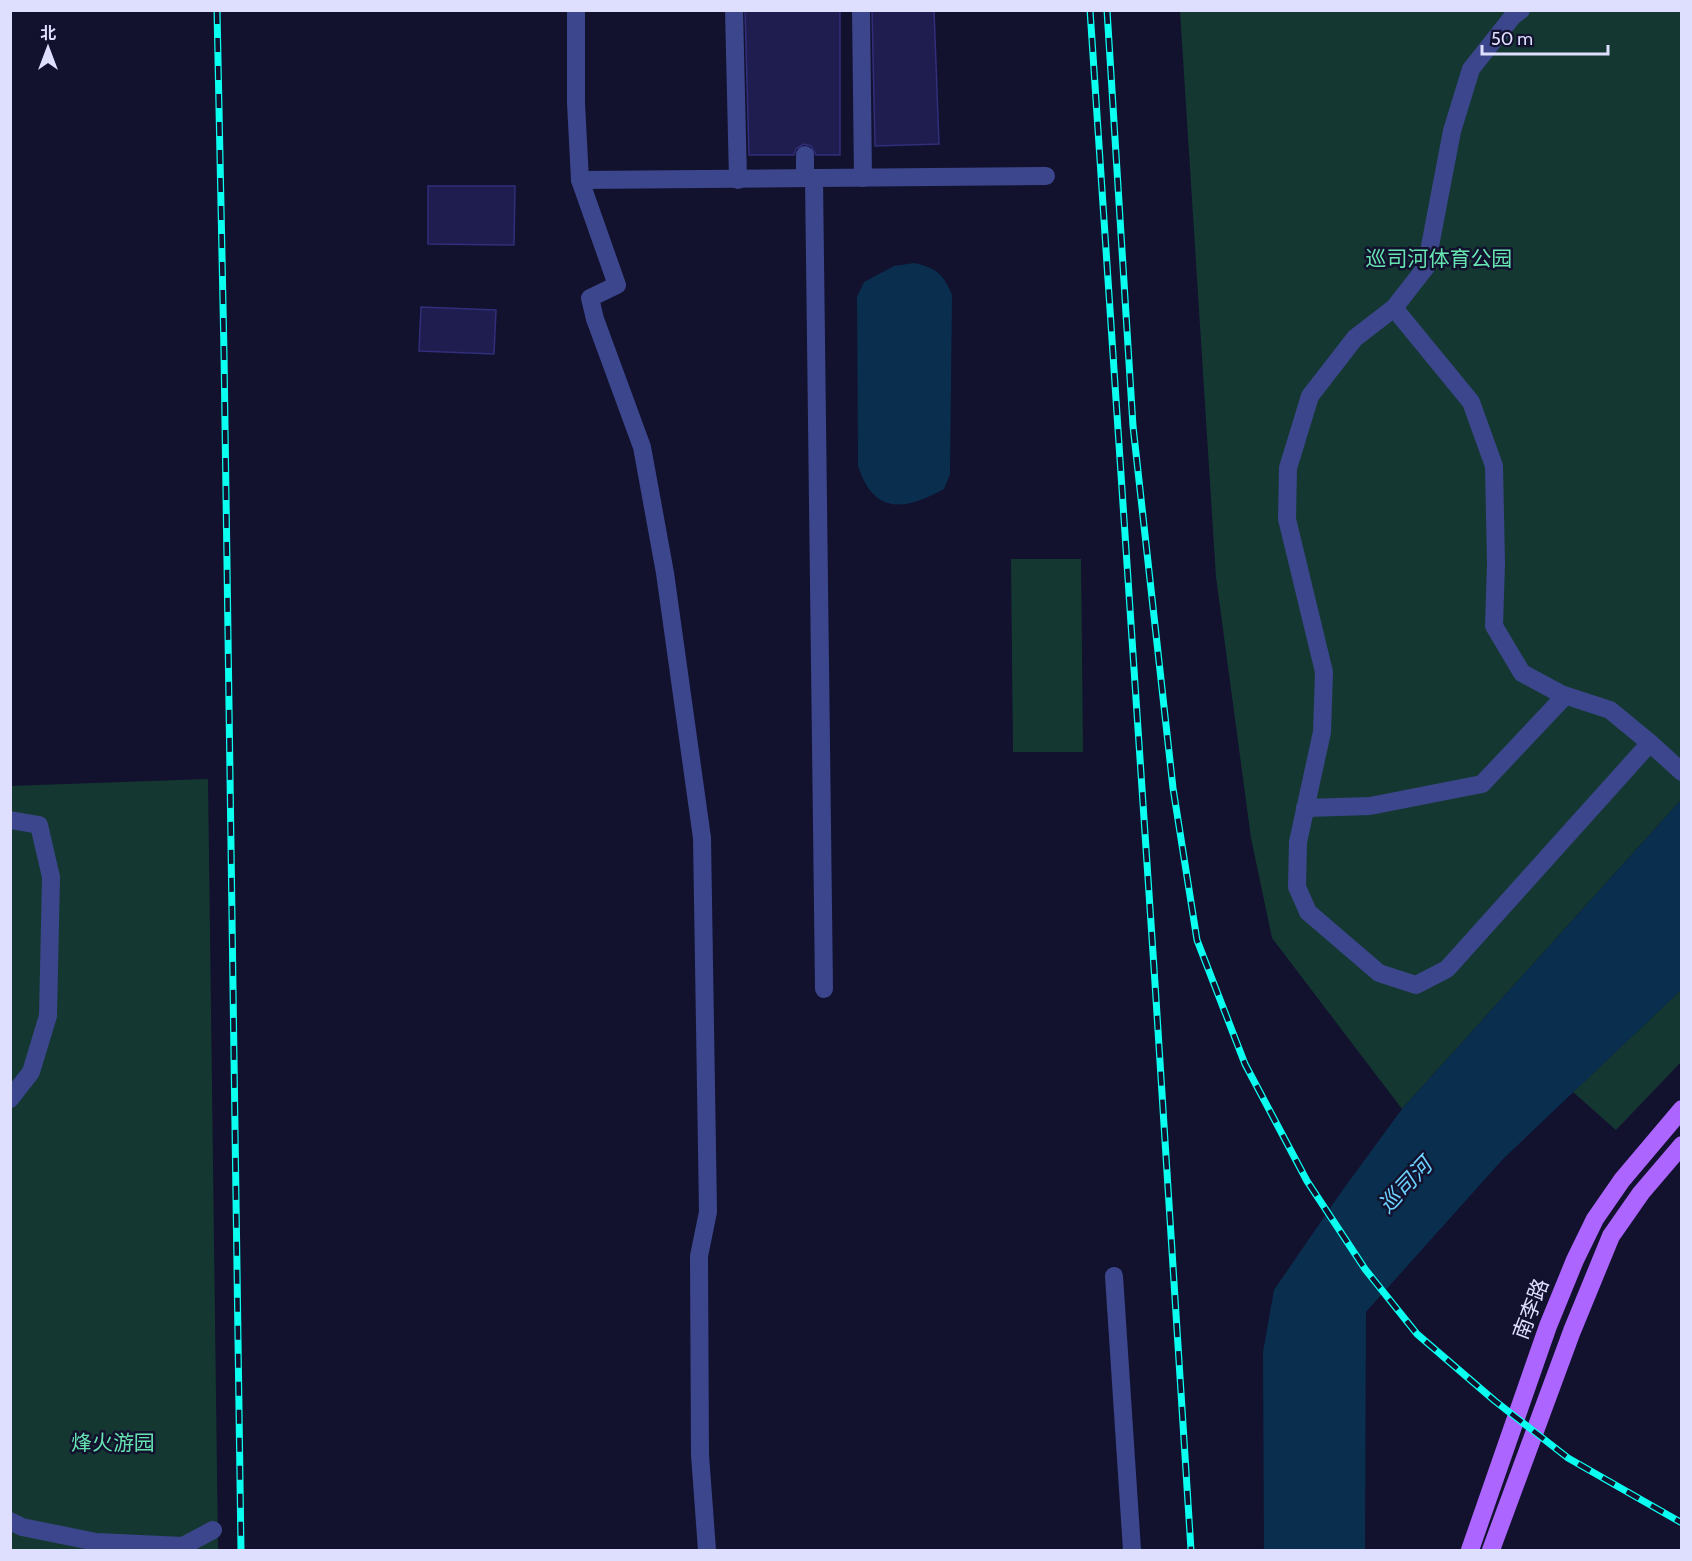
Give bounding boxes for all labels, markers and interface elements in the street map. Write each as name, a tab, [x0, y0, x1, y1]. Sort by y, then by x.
north arrow	[18, 18, 78, 78]
scale bar	[1482, 18, 1608, 56]
text: 北	[40, 24, 56, 43]
text: 50 m	[1491, 28, 1533, 50]
park label: 巡司河体育公园	[1366, 246, 1513, 271]
water label: 巡司河	[1373, 1149, 1440, 1219]
street label: 南李路	[1508, 1275, 1553, 1343]
park label: 烽火游园	[71, 1430, 155, 1455]

